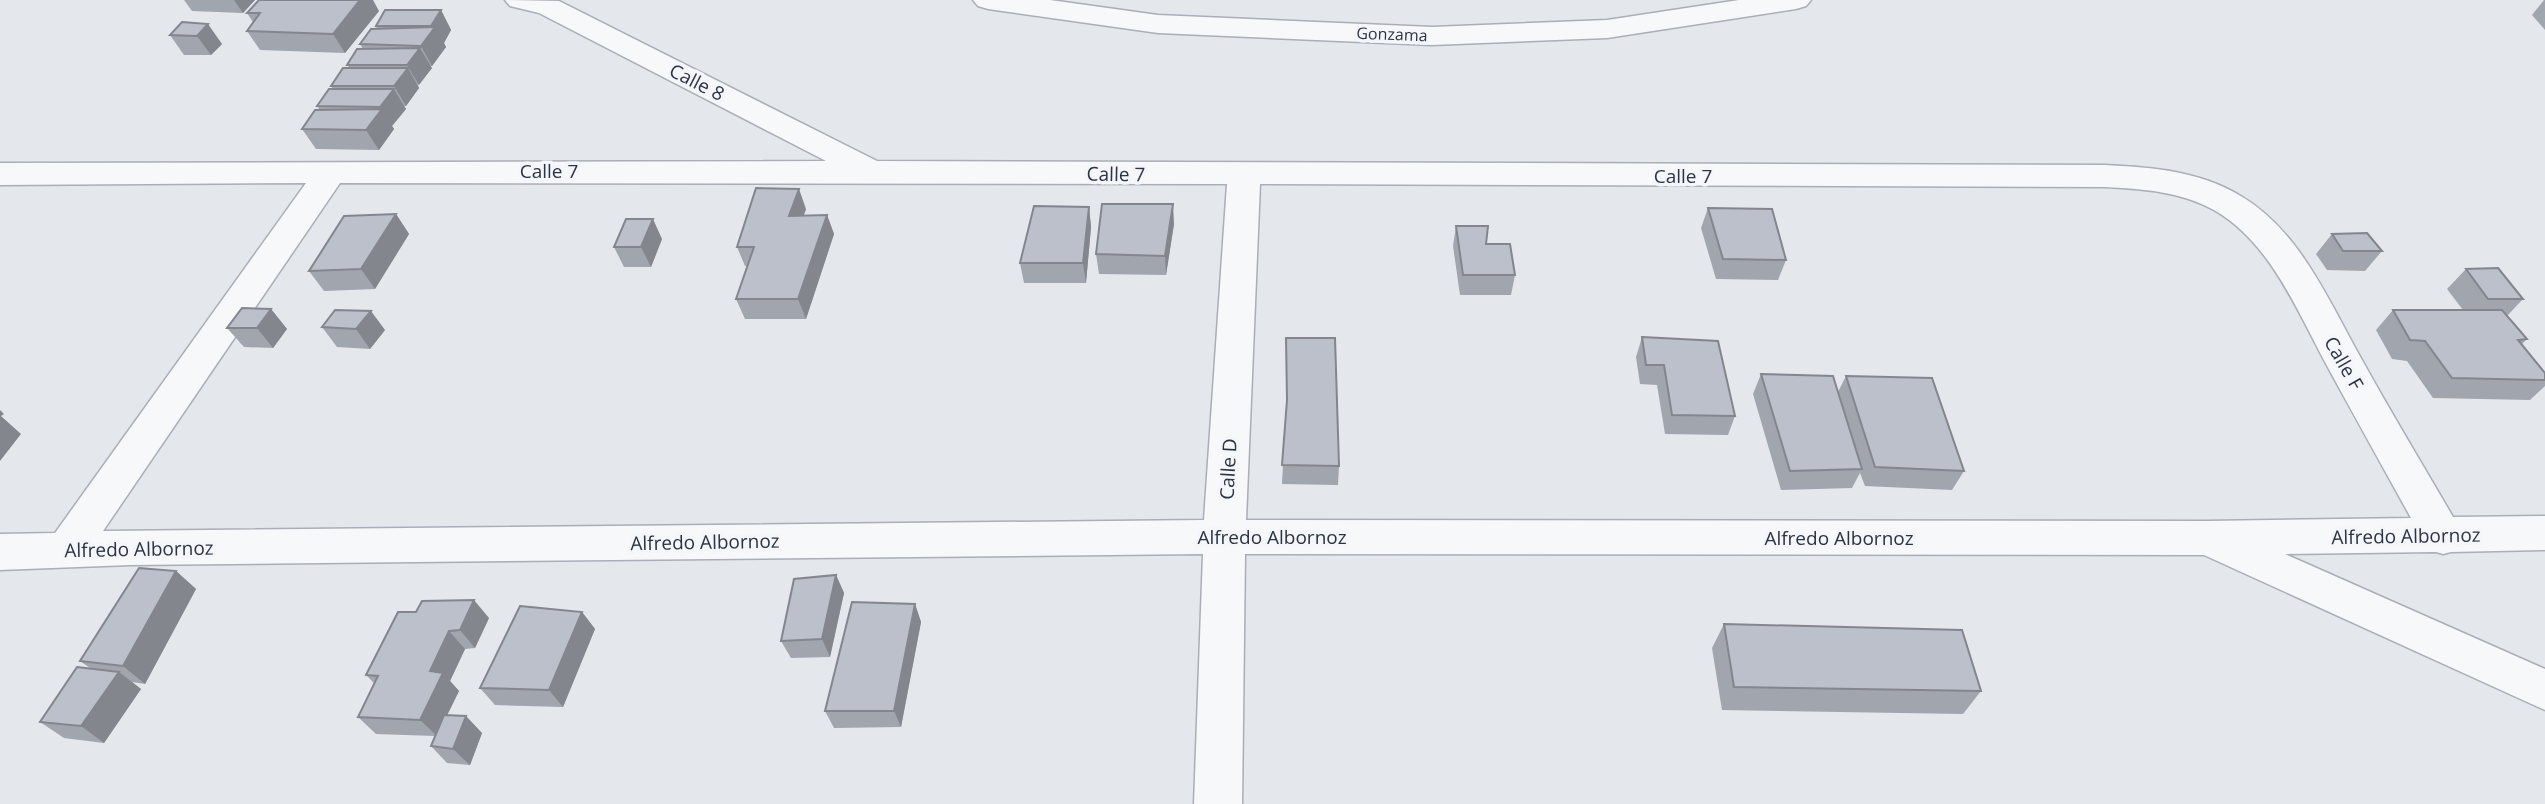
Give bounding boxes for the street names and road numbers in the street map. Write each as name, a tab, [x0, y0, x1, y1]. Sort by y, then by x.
street label: Gonzama	[1356, 22, 1428, 46]
street label: Calle 8	[665, 57, 729, 107]
street label: Calle 7	[520, 158, 578, 184]
street label: Calle 7	[1086, 160, 1146, 188]
street label: Calle 7	[1654, 163, 1712, 189]
street label: Calle F	[2318, 332, 2370, 395]
street label: Calle D	[1213, 438, 1243, 500]
street label: Alfredo Albornoz	[2331, 522, 2481, 550]
street label: Alfredo Albornoz	[1197, 524, 1347, 550]
street label: Alfredo Albornoz	[1764, 525, 1914, 551]
street label: Alfredo Albornoz	[630, 528, 780, 556]
street label: Alfredo Albornoz	[64, 535, 214, 563]

